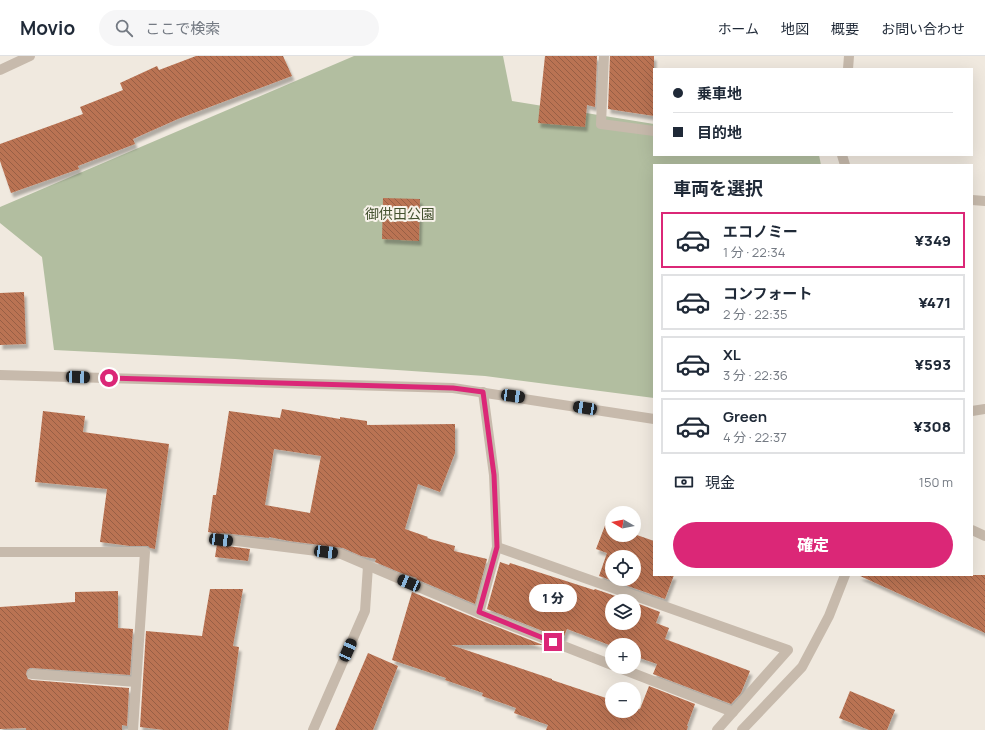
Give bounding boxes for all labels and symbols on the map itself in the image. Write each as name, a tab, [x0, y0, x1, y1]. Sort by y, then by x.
park label: 御供田公園	[365, 204, 435, 223]
route start	[100, 369, 118, 387]
car	[66, 371, 90, 383]
car	[500, 388, 526, 404]
car	[572, 400, 598, 416]
north arrow	[605, 506, 641, 542]
car	[208, 533, 234, 547]
car	[313, 545, 339, 559]
car	[396, 573, 422, 593]
callout: 1 分	[529, 584, 577, 612]
route end	[544, 633, 562, 651]
car	[338, 637, 358, 663]

